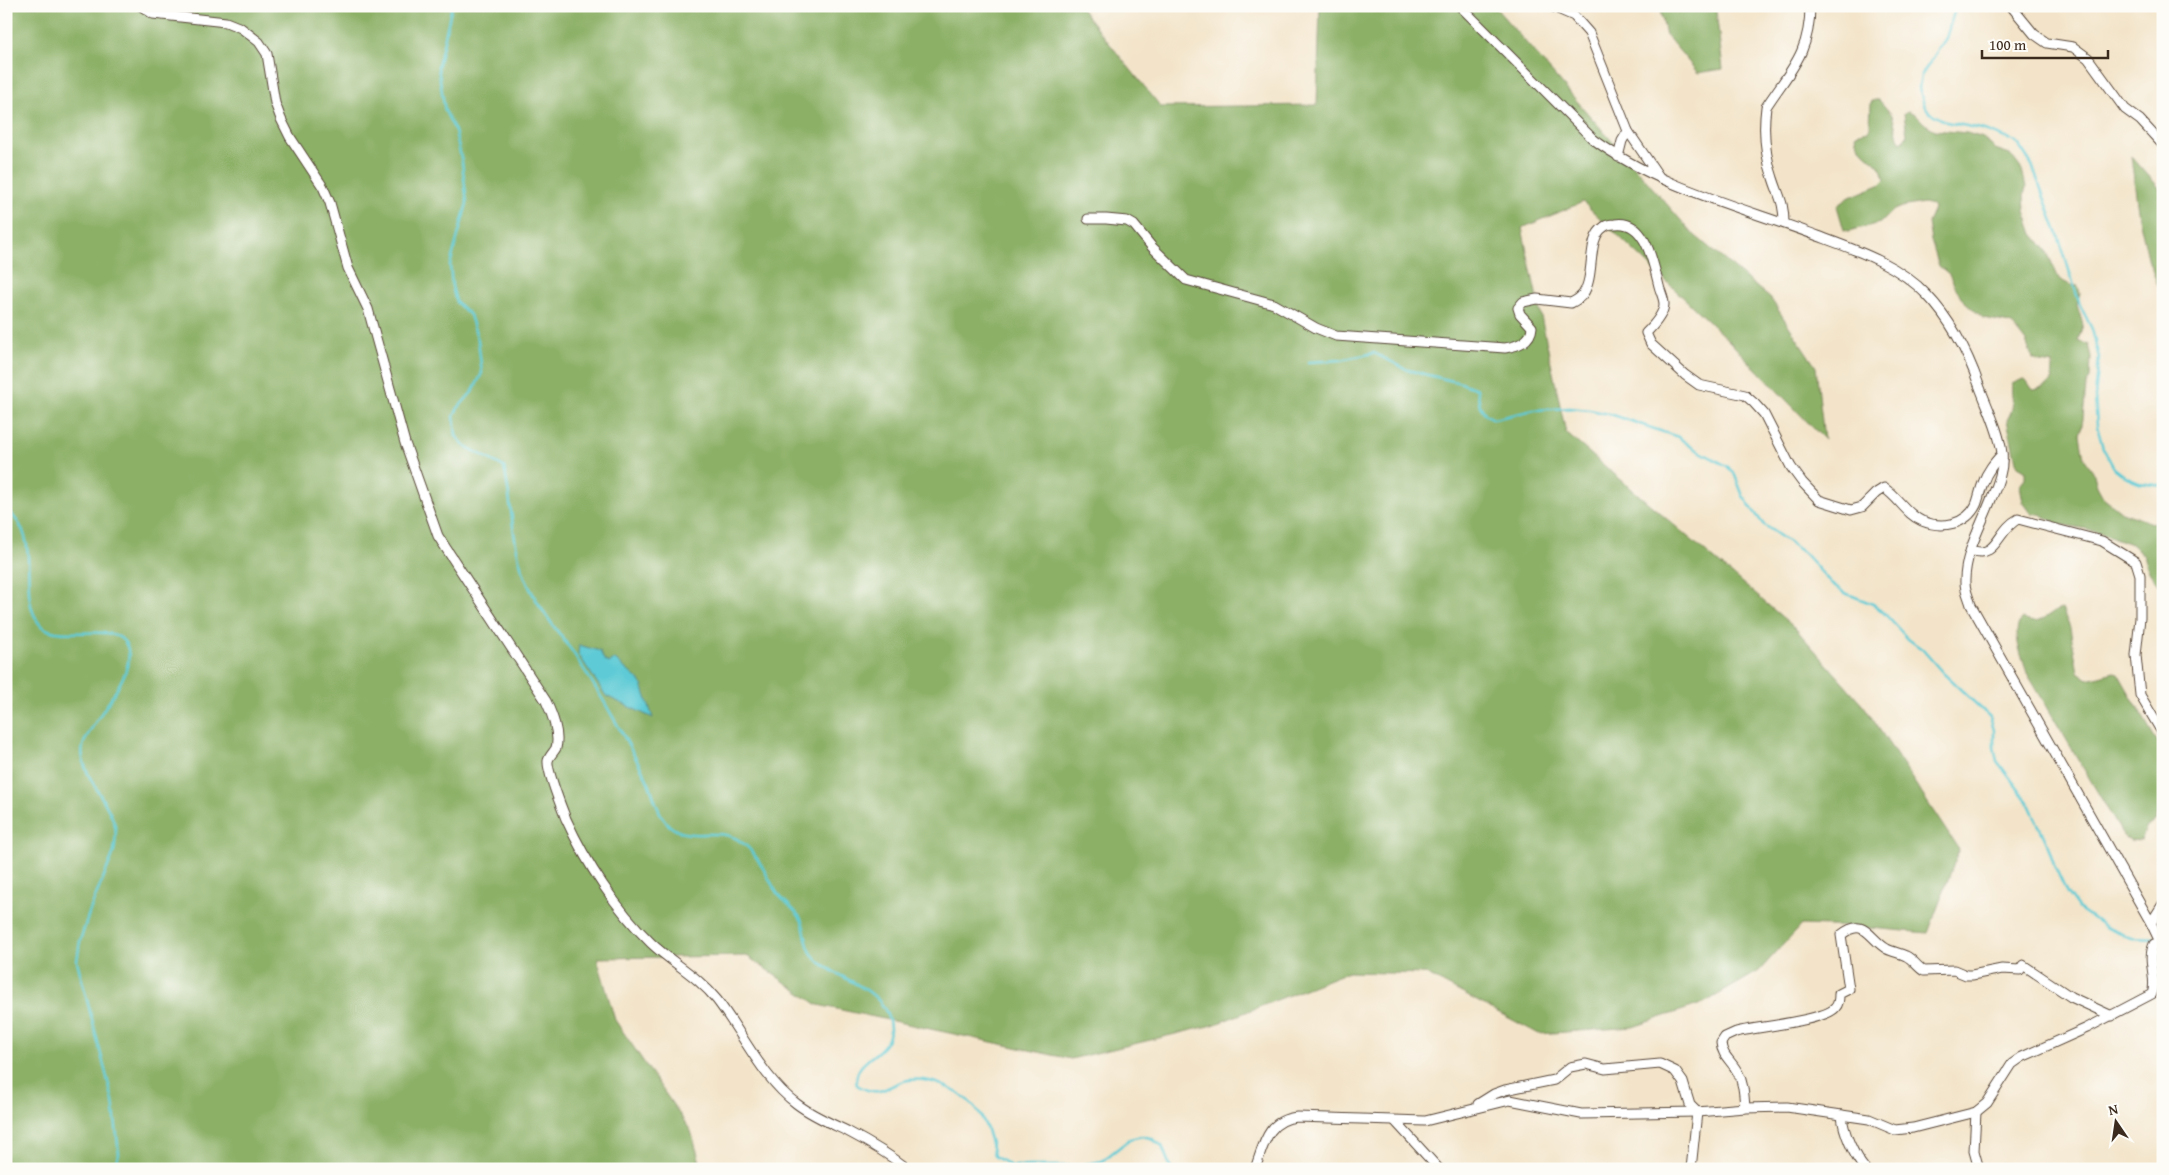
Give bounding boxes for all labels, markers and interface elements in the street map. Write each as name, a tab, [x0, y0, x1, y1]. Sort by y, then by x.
scale bar	[1982, 28, 2108, 60]
text: 100 m	[1989, 34, 2027, 55]
north arrow	[2092, 1098, 2142, 1148]
text: N	[2106, 1098, 2121, 1120]

